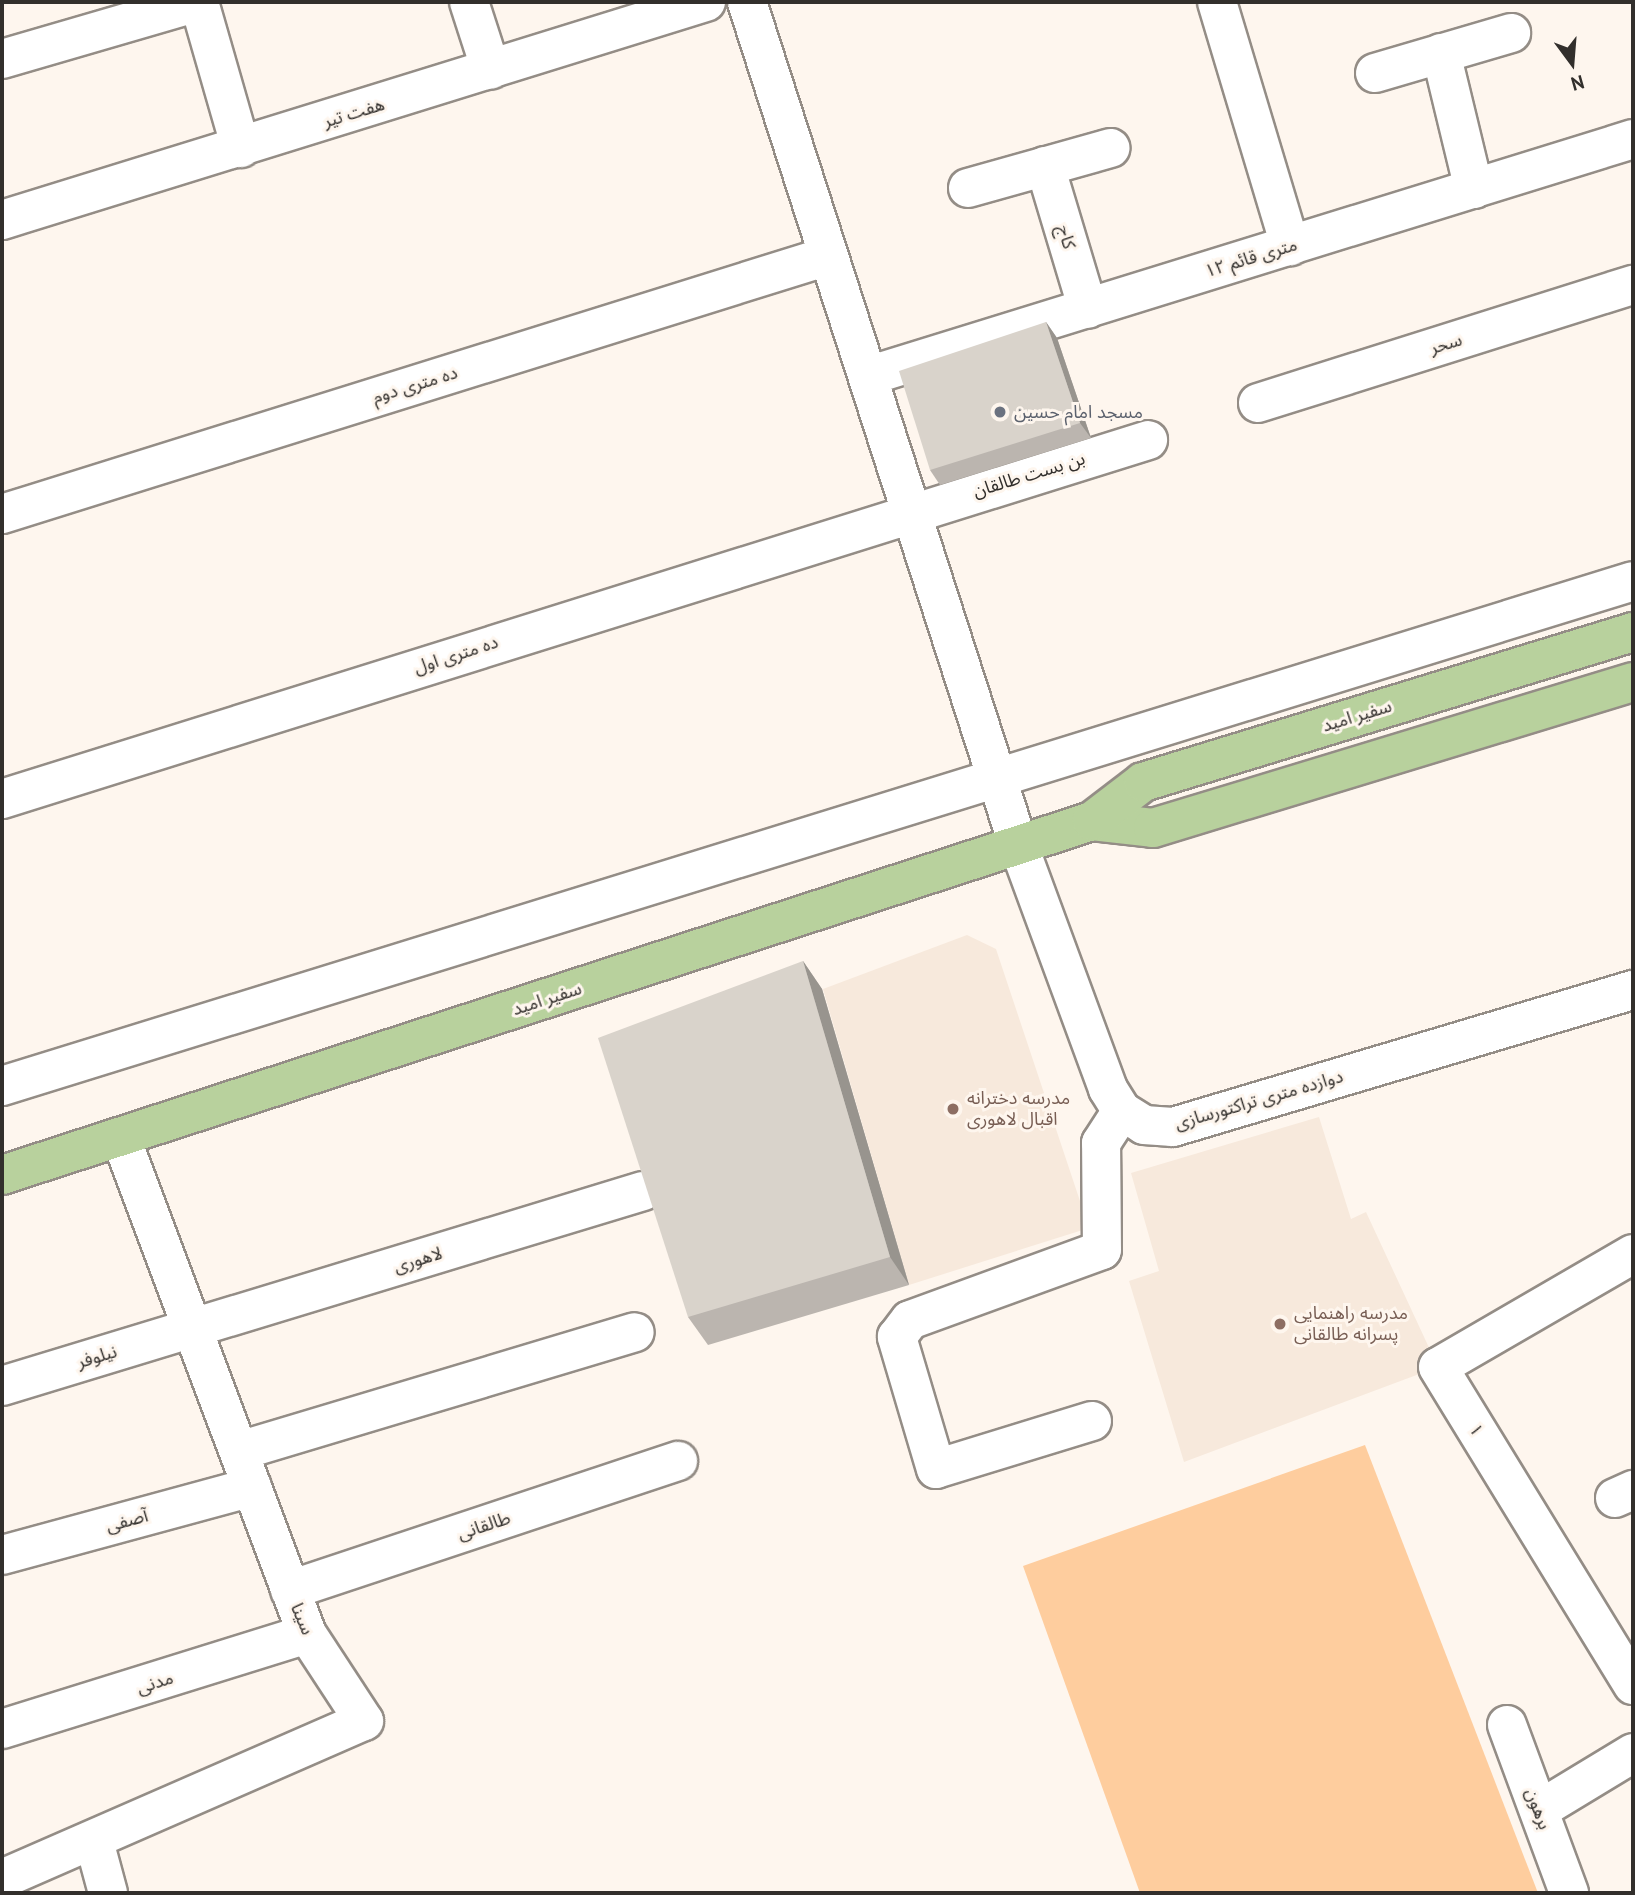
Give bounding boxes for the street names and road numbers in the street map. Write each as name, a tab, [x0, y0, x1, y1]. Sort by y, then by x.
street label: هفت تیر	[321, 93, 387, 133]
street label: کاج	[1052, 222, 1080, 252]
street label: ۱۲ متری قائم	[1202, 234, 1300, 282]
street label: سحر	[1427, 329, 1465, 359]
street label: ده متری دوم	[370, 362, 460, 408]
street label: بن بست طالقان	[970, 448, 1088, 502]
street label: ده متری اول	[411, 631, 501, 679]
street label: سفیر امید	[1320, 695, 1394, 737]
street label: سفیر امید	[510, 978, 584, 1020]
street label: دوازده متری تراکتورسازی	[1172, 1066, 1346, 1134]
street label: لاهوری	[391, 1242, 445, 1278]
street label: نیلوفر	[74, 1341, 120, 1373]
street label: ‍۱	[1464, 1420, 1488, 1440]
street label: آصفی	[104, 1505, 150, 1537]
street label: طالقانی	[455, 1507, 513, 1545]
street label: سینا	[286, 1600, 318, 1638]
street label: مدنی	[134, 1667, 176, 1699]
street label: برهون	[1521, 1785, 1555, 1833]

